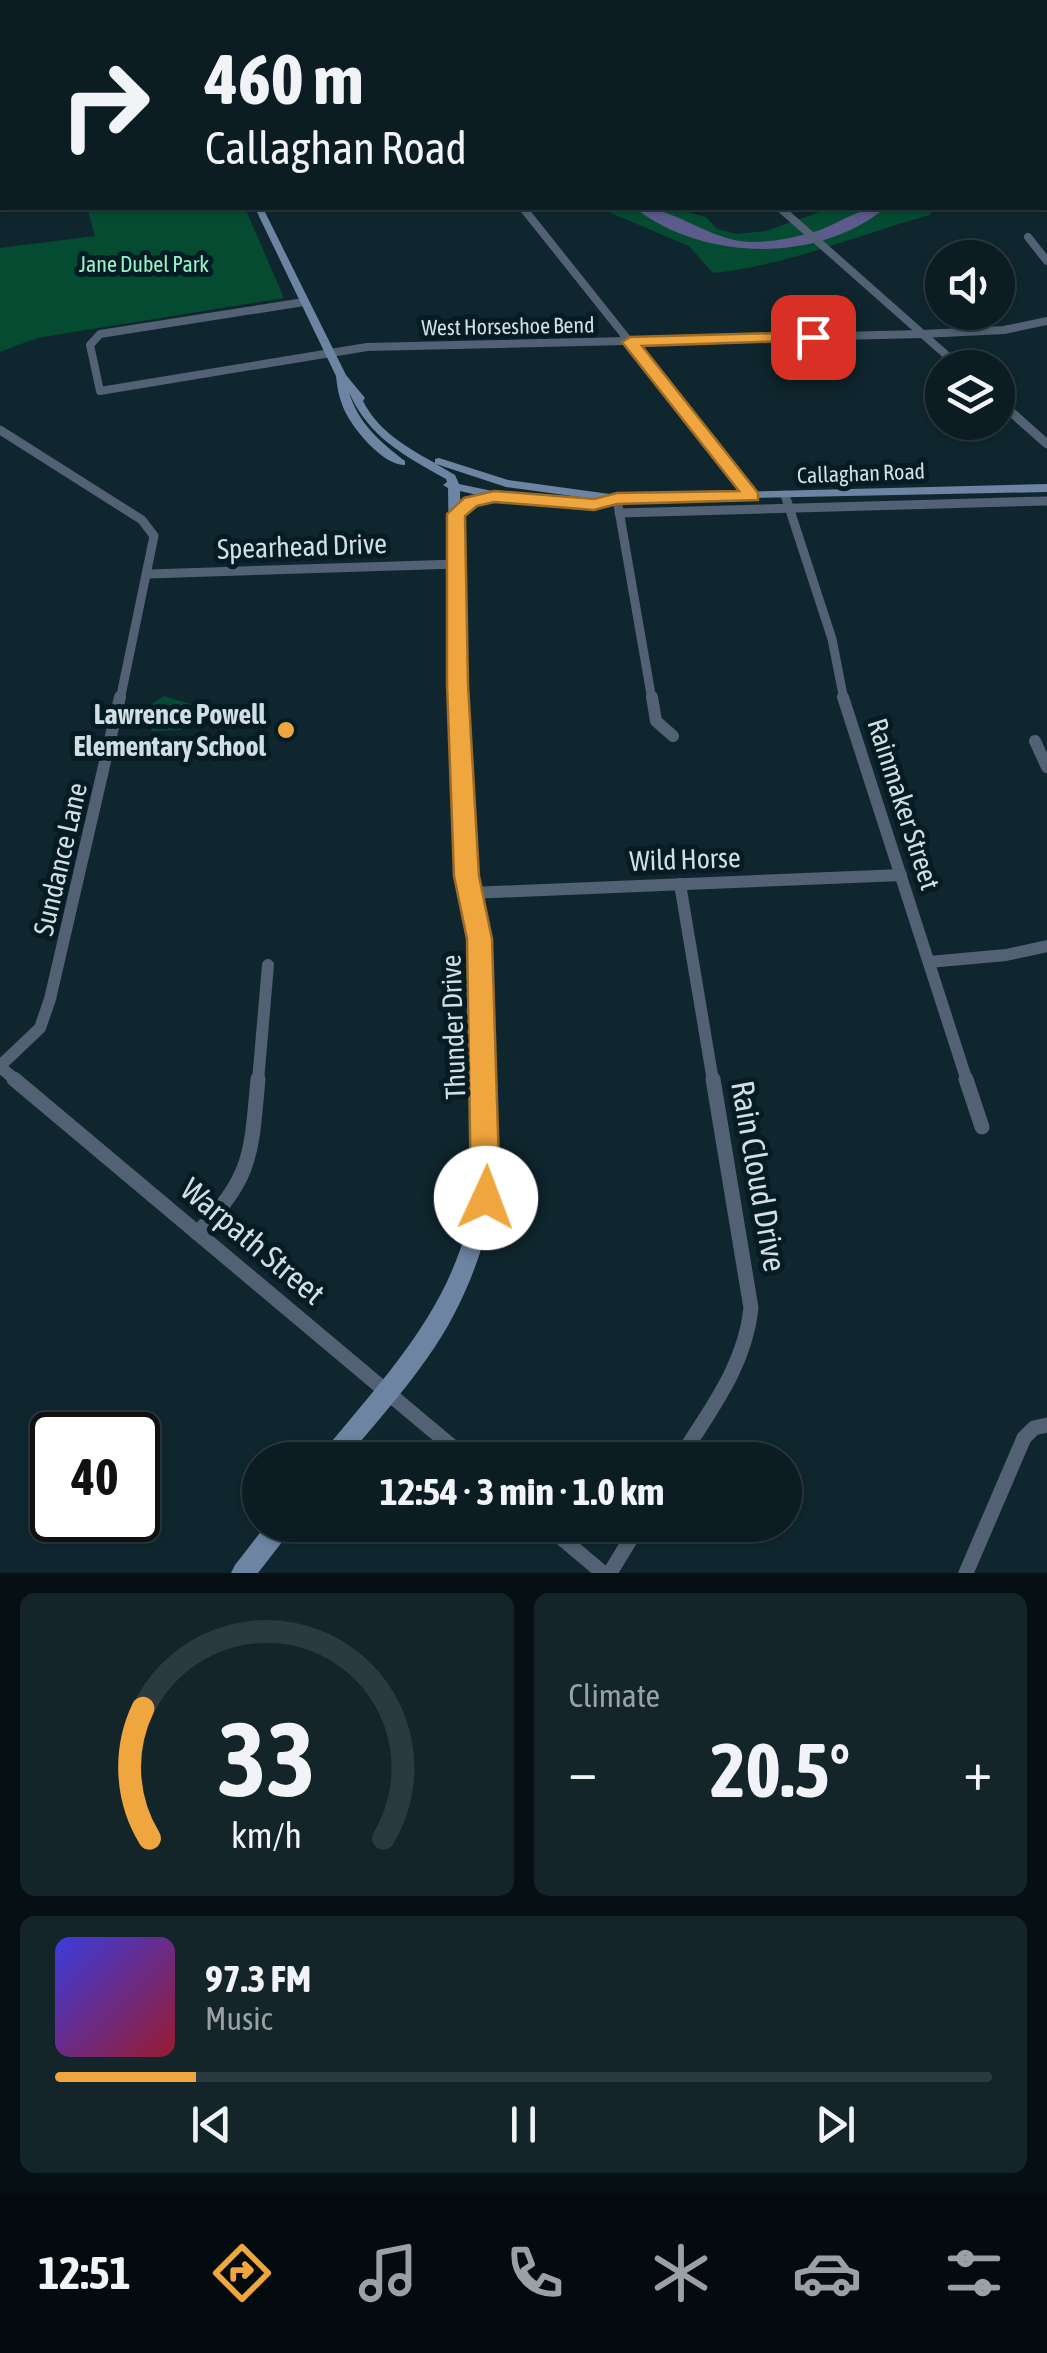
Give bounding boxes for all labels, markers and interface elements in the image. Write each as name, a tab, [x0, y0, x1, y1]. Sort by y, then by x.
text: 460 m	[205, 39, 364, 119]
icon: right	[40, 40, 170, 170]
text: Callaghan Road	[205, 122, 467, 174]
map controls	[925, 240, 1015, 440]
button: sound	[925, 240, 1015, 330]
park label: Jane Dubel Park	[79, 251, 209, 277]
pin	[771, 295, 856, 380]
icon: arrive	[786, 310, 841, 365]
street label: West Horseshoe Bend	[421, 311, 595, 341]
button: layers	[925, 350, 1015, 440]
street label: Callaghan Road	[797, 458, 925, 488]
street label: Spearhead Drive	[217, 527, 387, 565]
place label: Lawrence Powell Elementary School	[74, 698, 267, 762]
street label: Rainmaker Street	[861, 714, 947, 894]
marker: Lawrence Powell Elementary School	[275, 719, 297, 741]
street label: Sundance Lane	[27, 779, 93, 939]
street label: Wild Horse	[629, 841, 741, 877]
street label: Thunder Drive	[434, 954, 472, 1100]
street label: Rain Cloud Drive	[724, 1078, 794, 1274]
position arrow	[434, 1146, 538, 1250]
street label: Warpath Street	[174, 1170, 332, 1312]
speed limit sign: 40	[30, 1412, 160, 1542]
text: 12:54 · 3 min · 1.0 km	[380, 1470, 664, 1513]
text: Climate	[569, 1677, 660, 1714]
text: 33	[218, 1699, 316, 1818]
text: 20.5°	[710, 1727, 850, 1813]
text: −	[569, 1739, 597, 1802]
text: +	[963, 1739, 992, 1802]
text: km/h	[231, 1815, 302, 1856]
text: 97.3 FM	[205, 1957, 311, 2000]
text: Music	[205, 2000, 272, 2037]
icon: previous	[184, 2097, 239, 2152]
icon: pause	[496, 2097, 551, 2152]
icon: next	[808, 2097, 863, 2152]
icon: directions	[207, 2238, 277, 2308]
icon: music	[353, 2238, 423, 2308]
icon: phone	[500, 2238, 570, 2308]
icon: climate	[646, 2238, 716, 2308]
icon: car	[792, 2238, 862, 2308]
icon: filters	[939, 2238, 1009, 2308]
text: 12:51	[38, 2247, 131, 2299]

